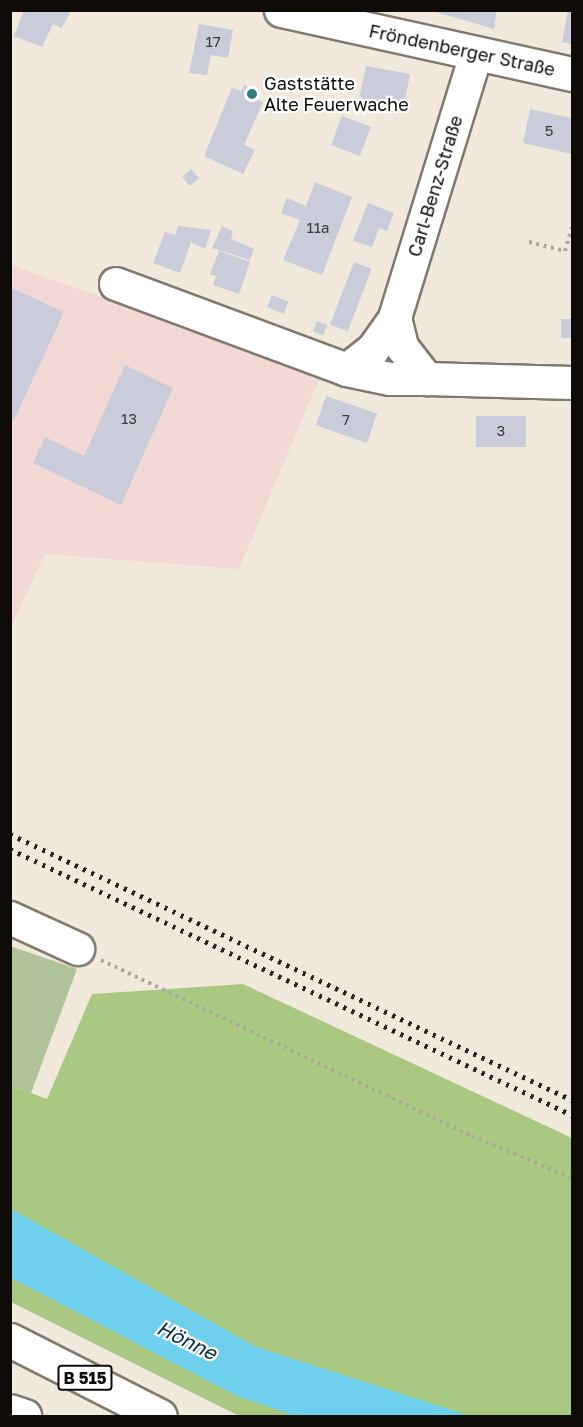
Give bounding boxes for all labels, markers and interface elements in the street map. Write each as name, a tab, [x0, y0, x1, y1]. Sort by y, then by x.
street label: Fröndenberger Straße	[367, 20, 557, 80]
house number: 17	[205, 33, 221, 51]
place label: Gaststätte Alte Feuerwache	[264, 73, 409, 116]
marker: Gaststätte Alte Feuerwache	[245, 87, 259, 101]
street label: Carl-Benz-Straße	[403, 113, 467, 259]
house number: 5	[545, 122, 553, 140]
house number: 11a	[306, 219, 330, 237]
house number: 13	[121, 410, 137, 428]
house number: 7	[342, 411, 350, 429]
house number: 3	[497, 422, 505, 440]
water label: Hönne	[153, 1315, 221, 1365]
road number: B 515	[56, 1365, 113, 1391]

